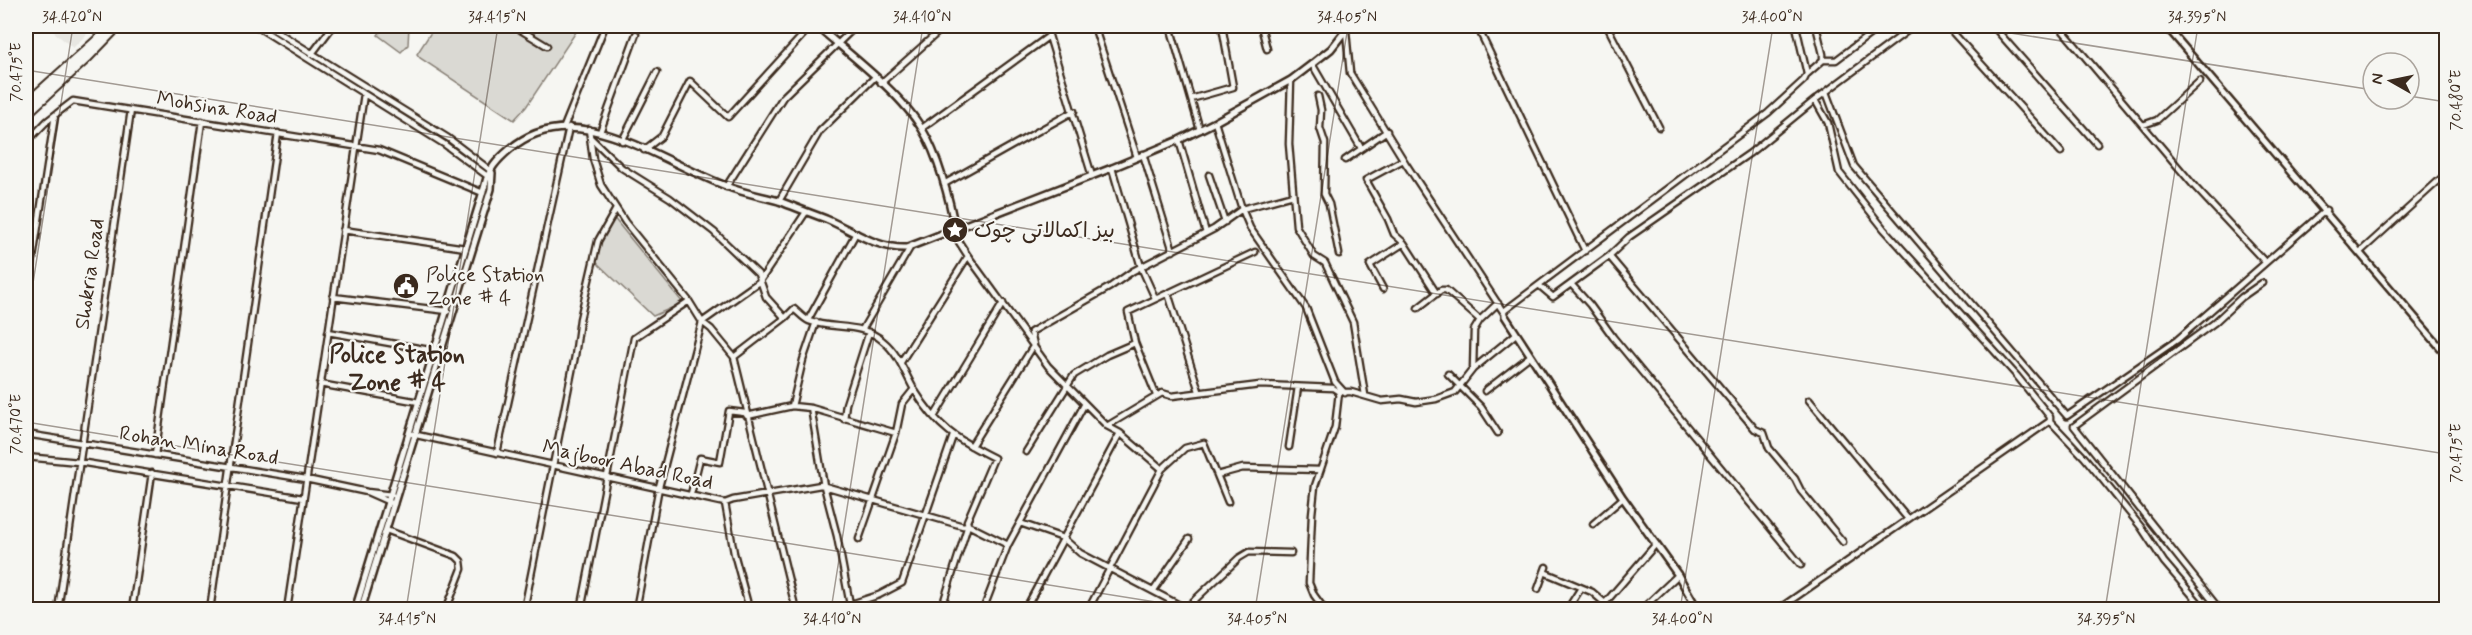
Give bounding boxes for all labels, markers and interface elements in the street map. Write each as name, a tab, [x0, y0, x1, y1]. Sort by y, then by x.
text: 34.420°N	[42, 8, 102, 28]
text: 34.415°N	[468, 8, 526, 28]
text: 34.410°N	[893, 8, 951, 28]
text: 34.405°N	[1317, 8, 1377, 28]
text: 34.400°N	[1742, 8, 1802, 28]
text: 34.395°N	[2168, 8, 2226, 28]
text: 70.475°E	[7, 42, 27, 102]
north arrow	[2361, 51, 2421, 111]
text: 70.480°E	[2447, 69, 2467, 131]
text: N	[2366, 72, 2389, 86]
street label: Mohsina Road	[154, 85, 279, 131]
place icon: بیز اکمالاتی چوک	[940, 215, 970, 245]
street label: Shokria Road	[68, 217, 112, 331]
place label: بیز اکمالاتی چوک	[974, 217, 1115, 245]
place label: Police Station Zone # 4	[426, 261, 545, 313]
public building icon: Police Station Zone # 4	[391, 271, 421, 301]
district label: Police Station Zone # 4	[329, 340, 465, 399]
text: 70.470°E	[7, 394, 27, 454]
street label: Rohan Mina Road	[117, 420, 280, 472]
text: 70.475°E	[2447, 423, 2467, 483]
street label: Majboor Abad Road	[540, 433, 716, 497]
text: 34.415°N	[378, 610, 436, 630]
text: 34.410°N	[803, 610, 861, 630]
text: 34.405°N	[1227, 610, 1287, 630]
text: 34.400°N	[1652, 610, 1712, 630]
text: 34.395°N	[2077, 610, 2135, 630]

